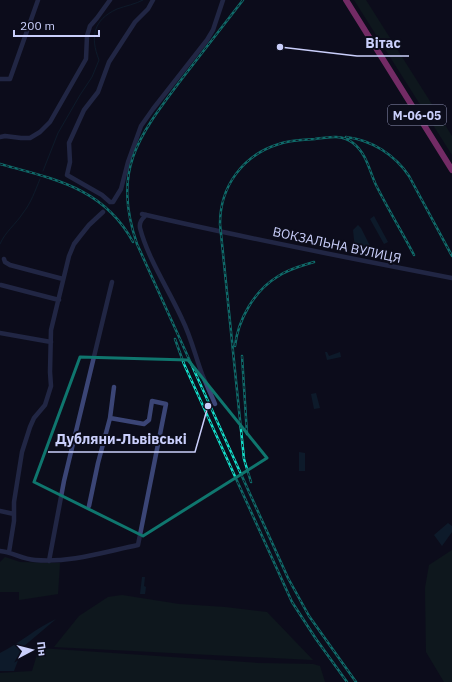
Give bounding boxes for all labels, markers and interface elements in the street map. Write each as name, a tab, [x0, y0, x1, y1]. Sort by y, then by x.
scale bar	[14, 12, 99, 38]
text: 200 m	[20, 18, 55, 33]
callout: Вітас	[357, 30, 409, 56]
text: Вітас	[365, 34, 401, 52]
road number: М-06-05	[388, 105, 446, 125]
street label: ВОКЗАЛЬНА ВУЛИЦЯ	[271, 223, 403, 267]
callout: Дубляни-Львівські	[48, 426, 195, 452]
text: Дубляни-Львівські	[55, 430, 187, 448]
north arrow	[12, 630, 52, 670]
text: Пн	[34, 641, 50, 657]

